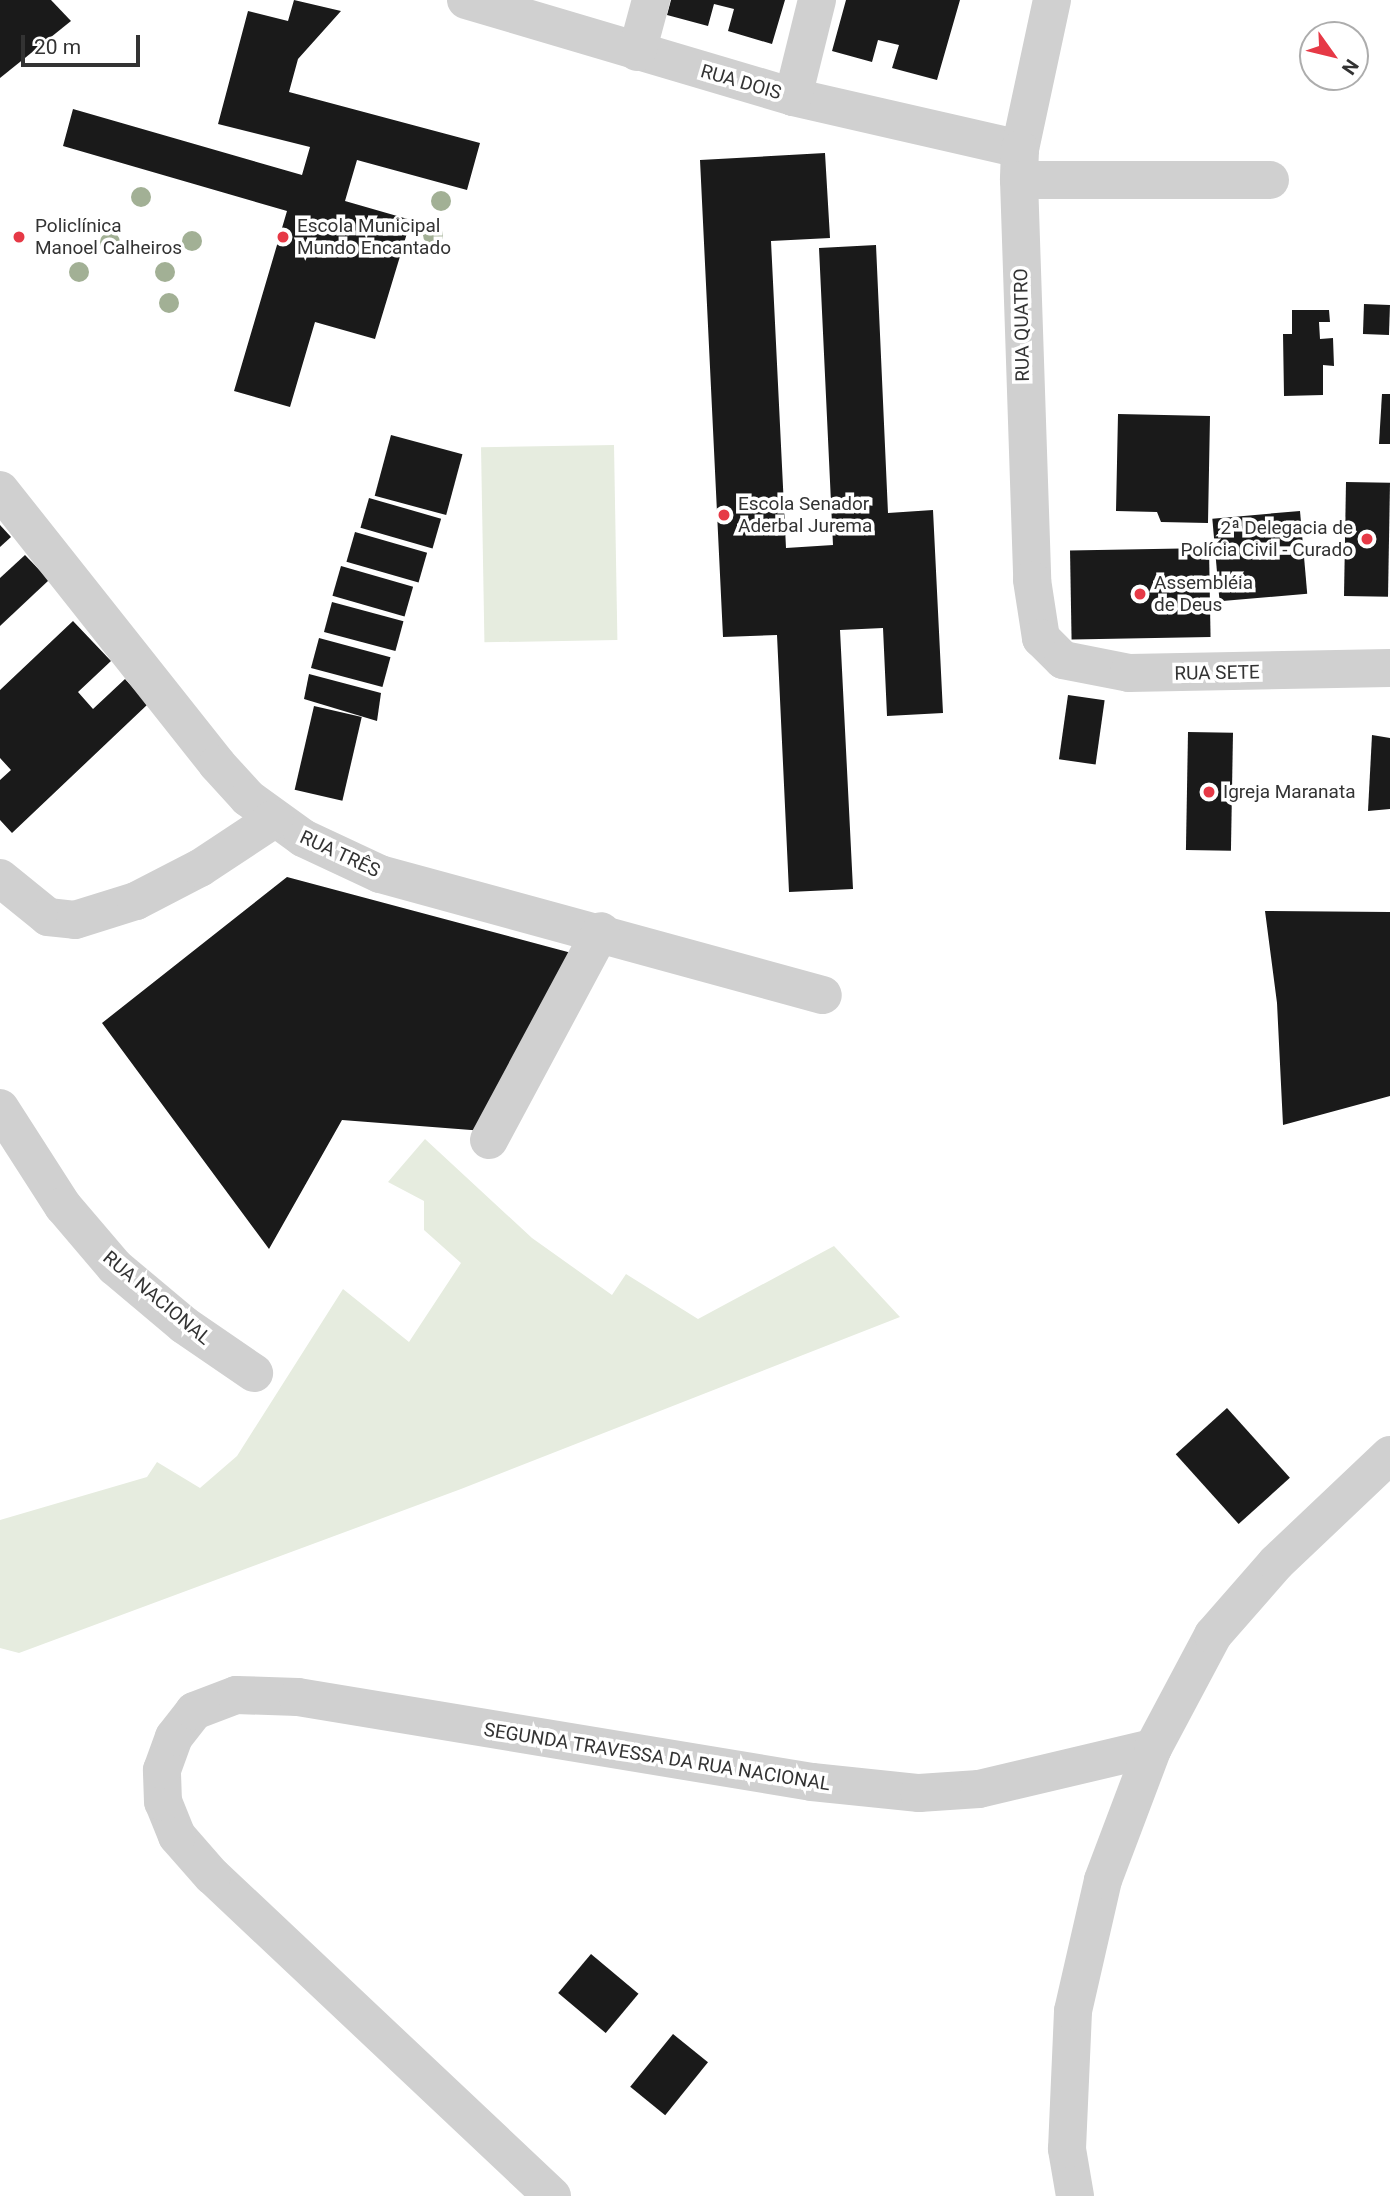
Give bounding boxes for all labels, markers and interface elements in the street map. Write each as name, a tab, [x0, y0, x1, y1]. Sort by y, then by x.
scale bar	[24, 21, 144, 65]
north arrow	[1299, 21, 1369, 91]
text: 20 m	[34, 35, 81, 59]
text: N	[1337, 55, 1363, 79]
street label: RUA DOIS	[698, 60, 784, 104]
place label: Policlínica Manoel Calheiros	[35, 215, 182, 259]
place label: Escola Municipal Mundo Encantado	[297, 215, 451, 259]
marker: Policlínica Manoel Calheiros	[9, 227, 29, 247]
marker: Escola Municipal Mundo Encantado	[275, 229, 291, 245]
street label: RUA QUATRO	[1010, 268, 1034, 382]
place label: Escola Senador Aderbal Jurema	[738, 493, 872, 537]
marker: Escola Senador Aderbal Jurema	[716, 507, 732, 523]
place label: 2ª Delegacia de Polícia Civil - Curado	[1180, 517, 1353, 561]
marker: 2ª Delegacia de Polícia Civil - Curado	[1359, 531, 1375, 547]
place label: Assembléia de Deus	[1154, 572, 1253, 616]
marker: Assembléia de Deus	[1132, 586, 1148, 602]
street label: RUA SETE	[1174, 661, 1260, 685]
place label: Igreja Maranata	[1223, 781, 1355, 803]
marker: Igreja Maranata	[1201, 784, 1217, 800]
street label: RUA TRÊS	[296, 825, 384, 883]
street label: RUA NACIONAL	[98, 1246, 216, 1350]
street label: SEGUNDA TRAVESSA DA RUA NACIONAL	[482, 1718, 832, 1796]

